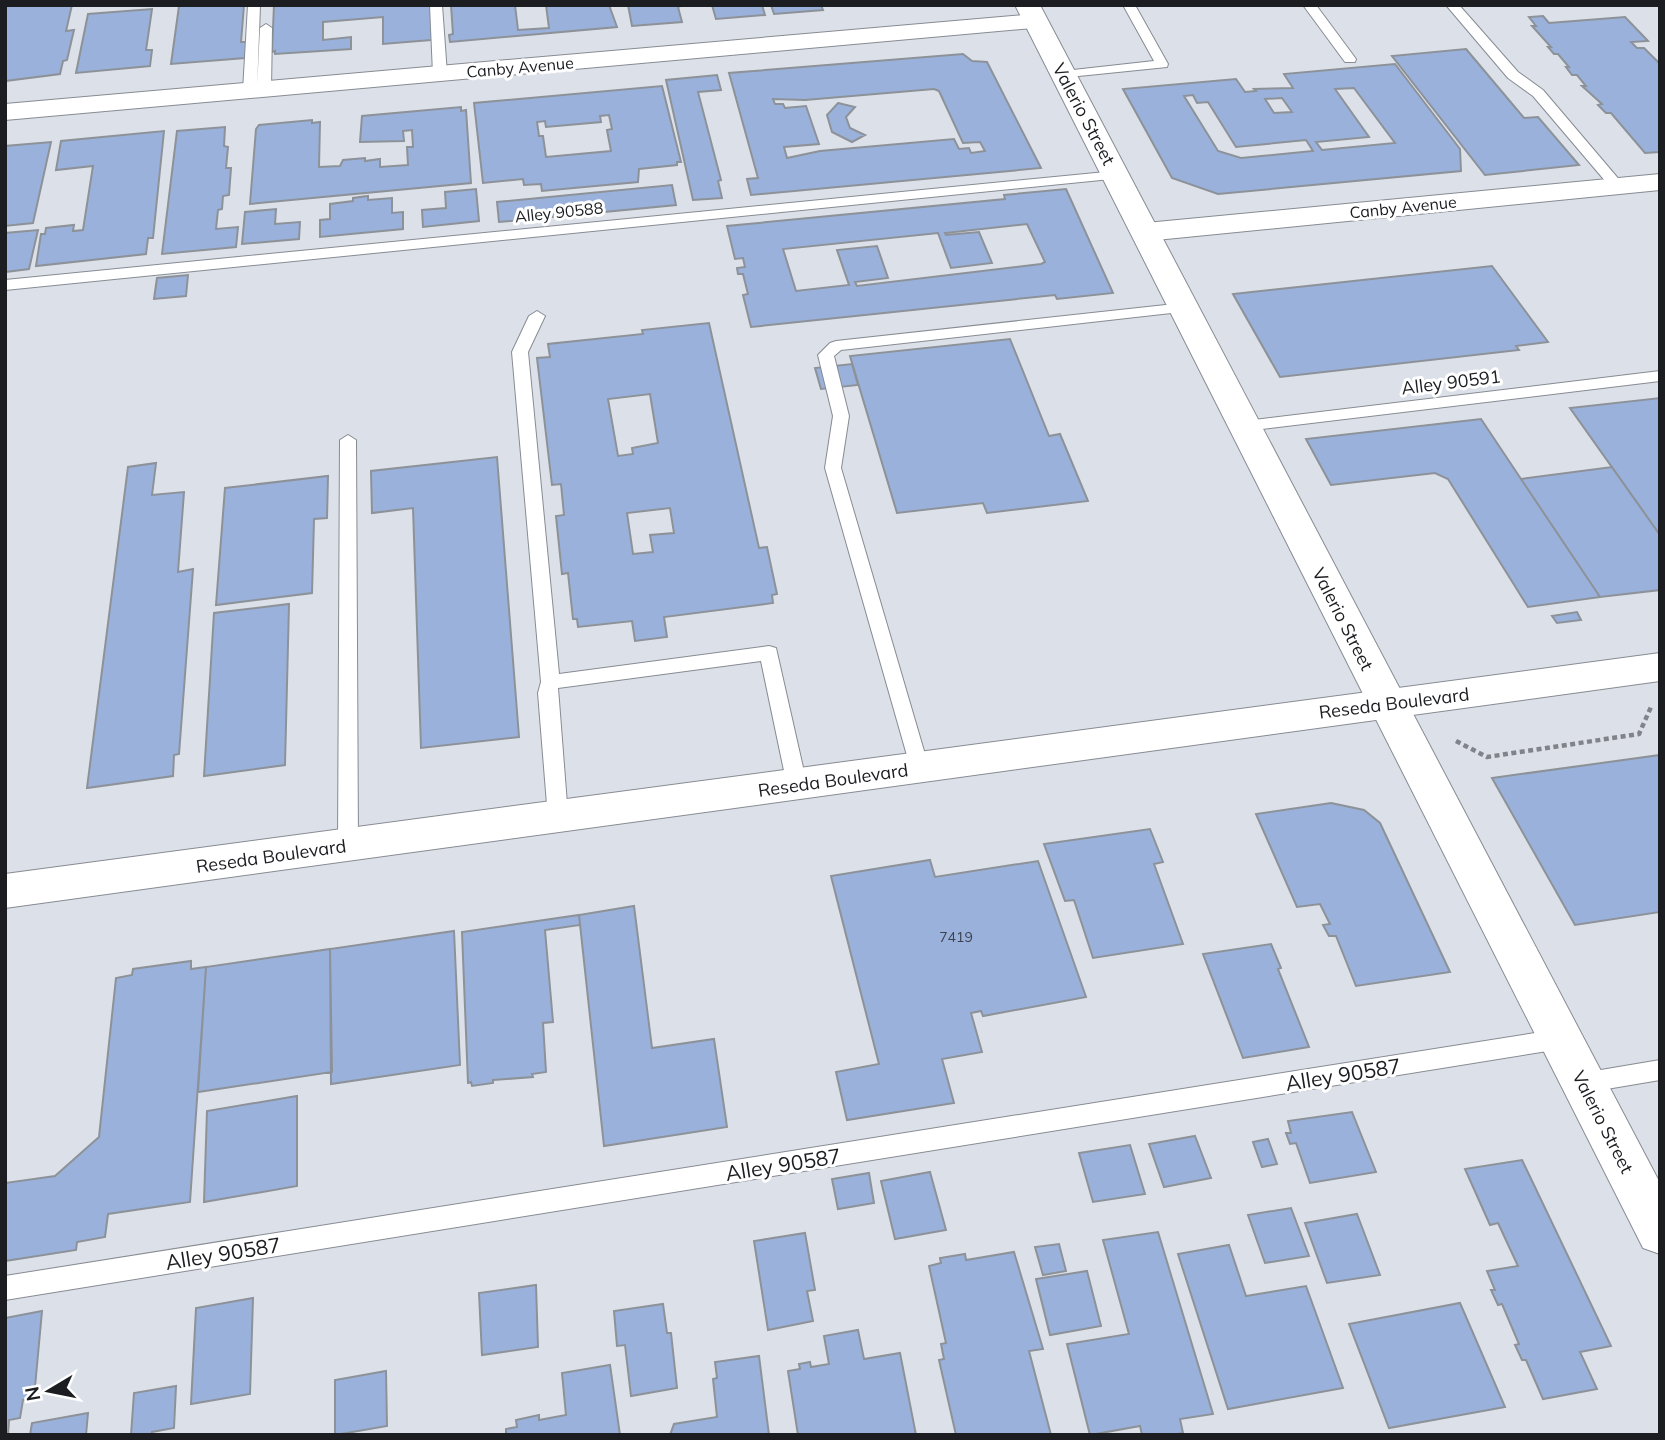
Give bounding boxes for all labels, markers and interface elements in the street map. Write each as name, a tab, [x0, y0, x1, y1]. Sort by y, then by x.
street label: Canby Avenue	[466, 52, 574, 82]
street label: Valerio Street	[1048, 59, 1120, 169]
street label: Canby Avenue	[1348, 191, 1458, 223]
street label: Alley 90588	[514, 197, 604, 227]
street label: Alley 90591	[1400, 365, 1502, 399]
street label: Valerio Street	[1307, 564, 1379, 674]
street label: Reseda Boulevard	[1317, 682, 1471, 724]
street label: Reseda Boulevard	[756, 758, 910, 802]
street label: Reseda Boulevard	[194, 834, 348, 878]
house number: 7419	[939, 928, 973, 946]
street label: Alley 90587	[1284, 1052, 1402, 1096]
street label: Valerio Street	[1567, 1067, 1639, 1177]
street label: Alley 90587	[724, 1142, 842, 1186]
street label: Alley 90587	[164, 1231, 282, 1275]
north arrow	[14, 1356, 84, 1426]
text: N	[19, 1385, 45, 1403]

